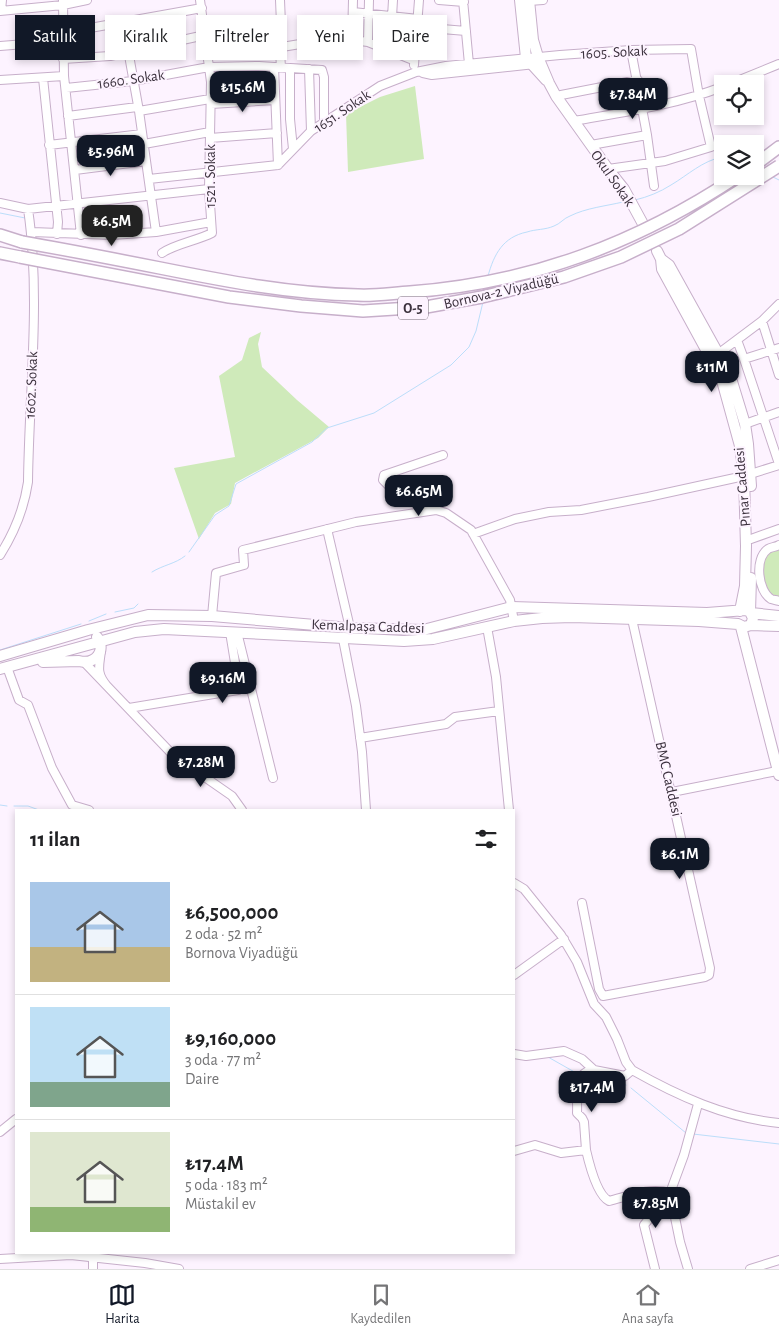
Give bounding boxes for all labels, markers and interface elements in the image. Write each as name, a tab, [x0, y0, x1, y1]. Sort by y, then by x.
chip: Satılık	[15, 15, 95, 60]
chip: Kiralık	[105, 15, 186, 60]
chip: Filtreler	[196, 15, 287, 60]
chip: Yeni	[297, 15, 363, 60]
chip: Daire	[373, 15, 447, 60]
street label: 1605. Sokak	[580, 43, 648, 62]
street label: 1660. Sokak	[97, 67, 166, 92]
pin: ₺15.6M	[202, 70, 284, 113]
map controls	[714, 75, 764, 185]
button: locate	[714, 75, 764, 125]
pin: ₺7.84M	[592, 78, 674, 120]
text: ₺15.6M	[221, 79, 265, 95]
text: ₺7.84M	[610, 86, 656, 102]
street label: 1651. Sokak	[312, 87, 373, 136]
pin: ₺5.96M	[70, 134, 152, 177]
button: layers	[714, 135, 764, 185]
text: ₺5.96M	[88, 143, 134, 159]
street label: 1521. Sokak	[203, 144, 218, 208]
street label: Okul Sokak	[588, 148, 637, 209]
pin: ₺6.5M	[77, 204, 147, 247]
text: ₺6.5M	[93, 213, 131, 229]
street label: Bornova-2 Viyadüğü	[442, 271, 560, 312]
road number: O-5	[398, 296, 428, 320]
pin: ₺11M	[682, 350, 742, 393]
street label: 1602. Sokak	[23, 351, 40, 419]
text: ₺11M	[696, 359, 728, 375]
street label: Pınar Caddesi	[732, 447, 753, 527]
pin: ₺6.65M	[378, 474, 460, 517]
text: ₺6.65M	[396, 483, 442, 499]
street label: Kemalpaşa Caddesi	[311, 617, 425, 636]
pin: ₺9.16M	[182, 662, 264, 704]
text: ₺9.16M	[200, 670, 246, 686]
street label: BMC Caddesi	[653, 740, 684, 818]
pin: ₺7.28M	[160, 746, 242, 788]
text: ₺7.28M	[178, 754, 224, 770]
icon: filters	[472, 825, 500, 853]
text: 11 ilan	[30, 829, 80, 850]
pin: ₺6.1M	[645, 838, 715, 880]
text: ₺6.1M	[661, 846, 699, 862]
icon: home	[70, 902, 130, 962]
text: ₺6,500,000	[185, 902, 278, 923]
text: 2 oda · 52 m²	[185, 926, 262, 942]
text: Bornova Viyadüğü	[185, 945, 298, 961]
icon: home	[70, 1027, 130, 1087]
text: ₺9,160,000	[185, 1028, 276, 1049]
text: 3 oda · 77 m²	[185, 1052, 261, 1068]
pin: ₺17.4M	[551, 1070, 633, 1113]
text: Daire	[185, 1071, 219, 1087]
text: ₺17.4M	[570, 1079, 614, 1095]
icon: home	[70, 1152, 130, 1212]
text: ₺17.4M	[185, 1153, 244, 1174]
text: 5 oda · 183 m²	[185, 1177, 268, 1193]
pin: ₺7.85M	[615, 1186, 697, 1229]
text: ₺7.85M	[633, 1195, 679, 1211]
text: Müstakil ev	[185, 1196, 256, 1212]
tab: Harita	[105, 1281, 140, 1328]
tab: Kaydedilen	[350, 1281, 411, 1328]
tab: Ana sayfa	[622, 1281, 674, 1328]

